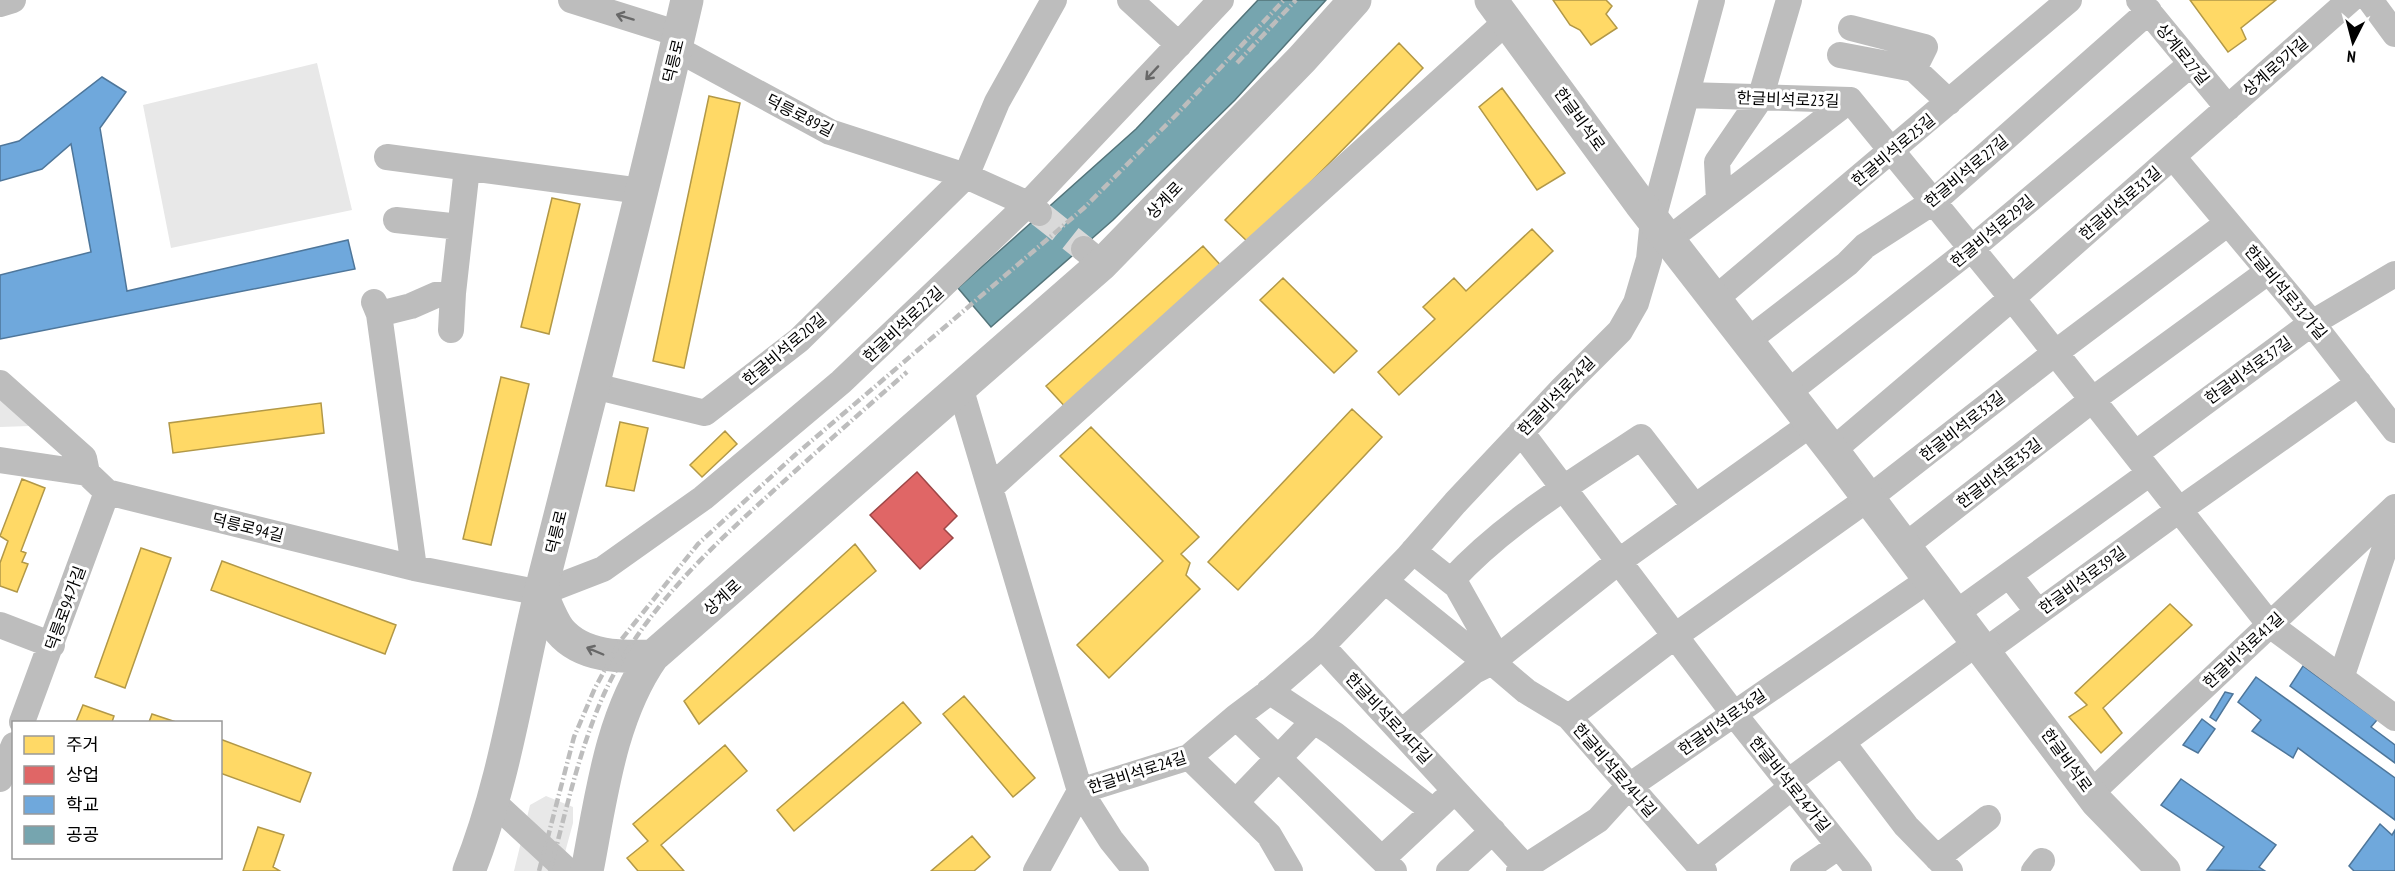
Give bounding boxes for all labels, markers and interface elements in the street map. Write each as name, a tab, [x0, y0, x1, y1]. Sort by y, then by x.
one-way arrow	[616, 11, 635, 22]
north arrow	[2323, 12, 2383, 72]
street label: 상계로27길	[2152, 19, 2214, 89]
street label: 상계로9가길	[2238, 32, 2312, 100]
street label: 덕릉로	[658, 37, 688, 85]
text: N	[2346, 47, 2357, 67]
one-way arrow	[1145, 66, 1160, 81]
street label: 한글비석로	[1550, 83, 1610, 155]
street label: 한글비석로23길	[1736, 87, 1840, 111]
street label: 덕릉로89길	[763, 89, 837, 141]
street label: 한글비석로25길	[1847, 109, 1939, 191]
street label: 한글비석로27길	[1920, 130, 2012, 212]
street label: 한글비석로31길	[2075, 162, 2165, 244]
street label: 상계로	[1141, 177, 1187, 223]
street label: 한글비석로29길	[1946, 190, 2038, 272]
street label: 한글비석로31가길	[2241, 241, 2331, 343]
street label: 한글비석로22길	[859, 282, 947, 366]
street label: 한글비석로20길	[738, 308, 830, 390]
street label: 한글비석로37길	[2201, 332, 2295, 408]
street label: 한글비석로24길	[1513, 352, 1599, 440]
street label: 한글비석로33길	[1915, 386, 2009, 466]
street label: 한글비석로35길	[1952, 433, 2046, 513]
street label: 덕릉로94길	[210, 508, 286, 546]
street label: 덕릉로	[541, 508, 571, 556]
street label: 한글비석로39길	[2035, 542, 2129, 618]
street label: 덕릉로94가길	[41, 563, 89, 653]
street label: 상계로	[699, 575, 745, 619]
street label: 한글비석로41길	[2199, 608, 2287, 692]
one-way arrow	[587, 645, 605, 656]
street label: 한글비석로24다길	[1342, 668, 1436, 768]
street label: 한글비석로36길	[1674, 684, 1770, 760]
street label: 한글비석로24나길	[1569, 719, 1661, 821]
legend	[12, 721, 222, 859]
street label: 한글비석로	[2037, 724, 2097, 796]
street label: 한글비석로24가길	[1745, 732, 1835, 836]
text: 주거	[66, 733, 99, 756]
street label: 한글비석로24길	[1085, 747, 1189, 797]
text: 상업	[66, 763, 99, 786]
text: 학교	[66, 793, 99, 816]
text: 공공	[66, 823, 99, 846]

